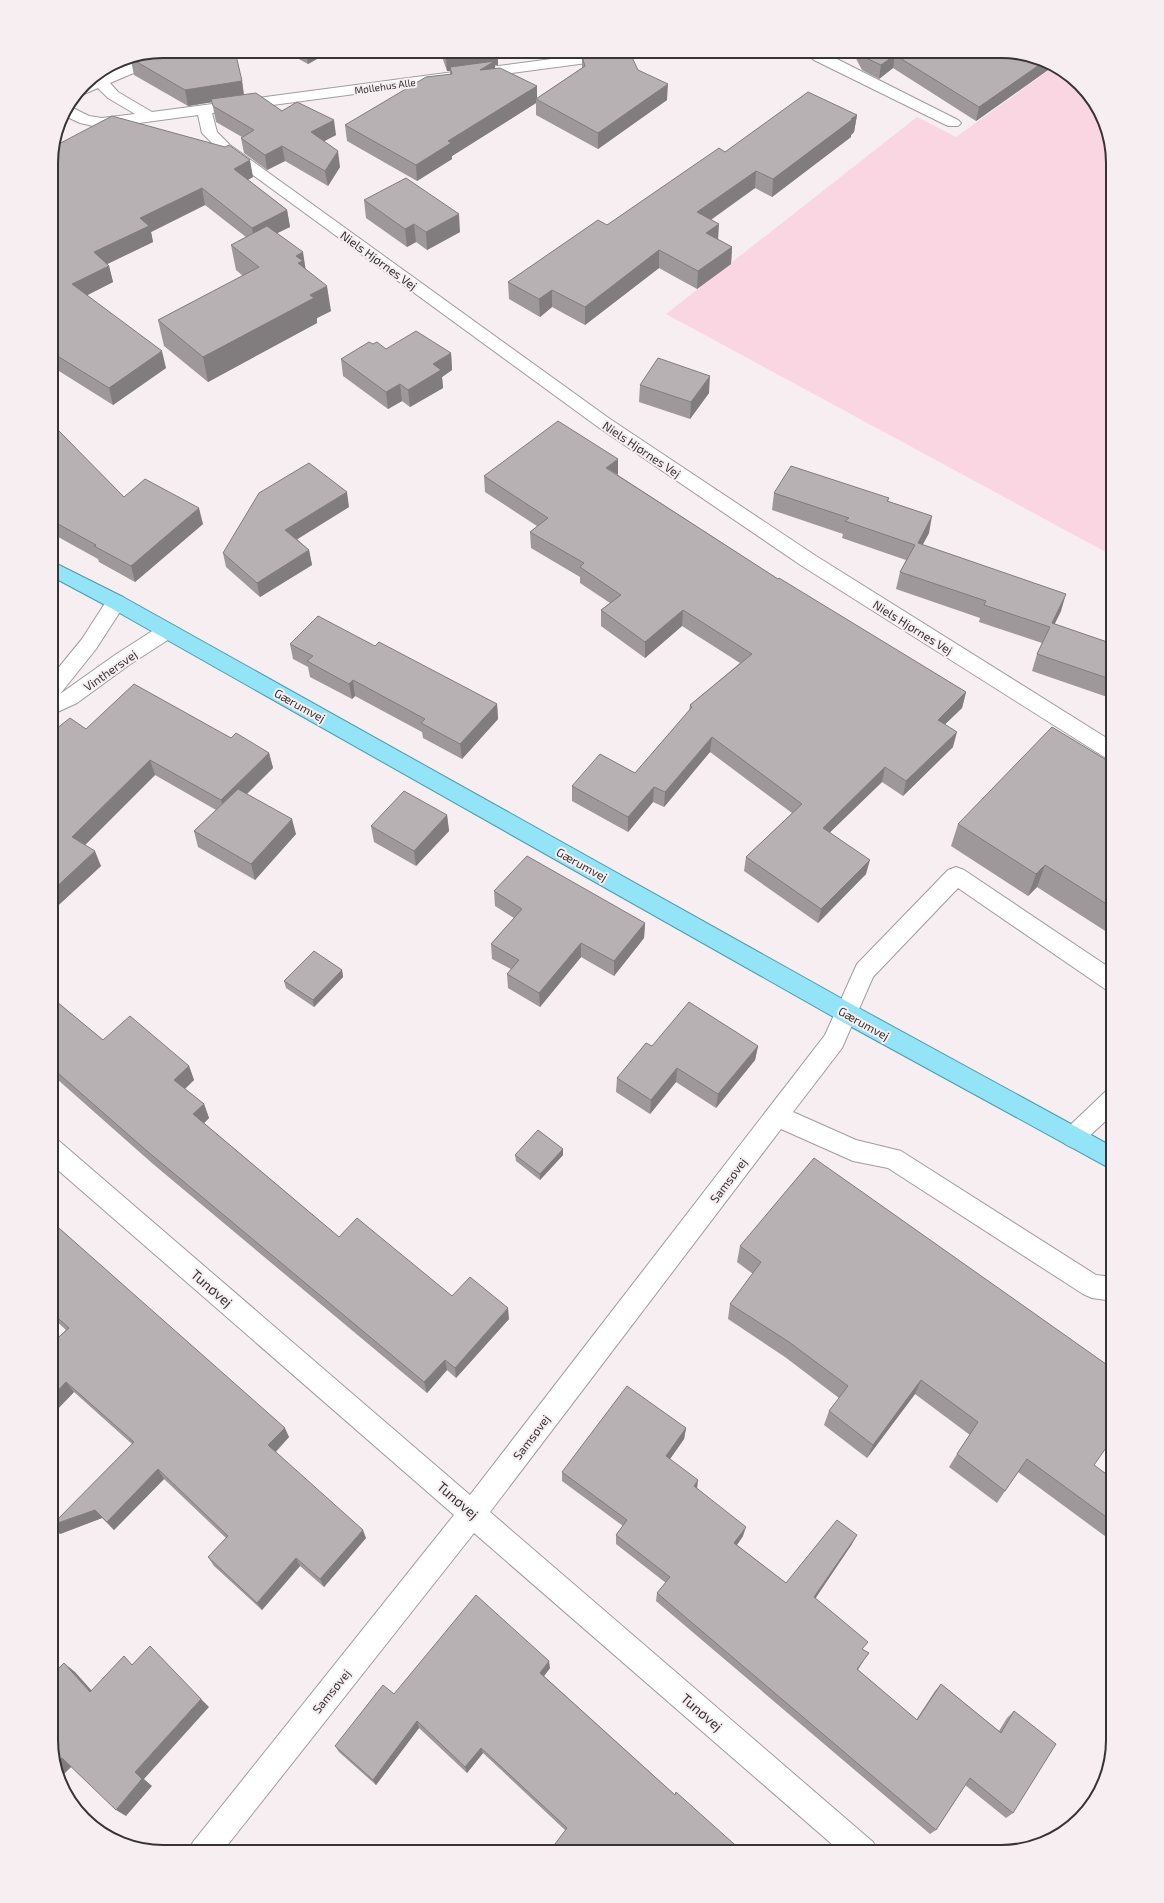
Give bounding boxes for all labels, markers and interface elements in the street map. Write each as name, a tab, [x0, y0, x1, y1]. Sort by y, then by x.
street label: Møllehus Alle	[354, 76, 416, 96]
street label: Niels Hjørnes Vej	[337, 228, 420, 293]
street label: Niels Hjørnes Vej	[600, 418, 684, 481]
street label: Niels Hjørnes Vej	[870, 597, 955, 658]
street label: Vinthersvej	[81, 647, 140, 694]
street label: Gærumvej	[272, 685, 328, 726]
street label: Gærumvej	[554, 844, 610, 885]
street label: Gærumvej	[836, 1003, 892, 1044]
street label: Samsøvej	[707, 1155, 750, 1206]
street label: Tunøvej	[188, 1265, 236, 1311]
street label: Samsøvej	[510, 1412, 553, 1463]
street label: Tunøvej	[434, 1477, 482, 1523]
street label: Samsøvej	[309, 1666, 354, 1716]
street label: Tunøvej	[678, 1689, 726, 1735]

